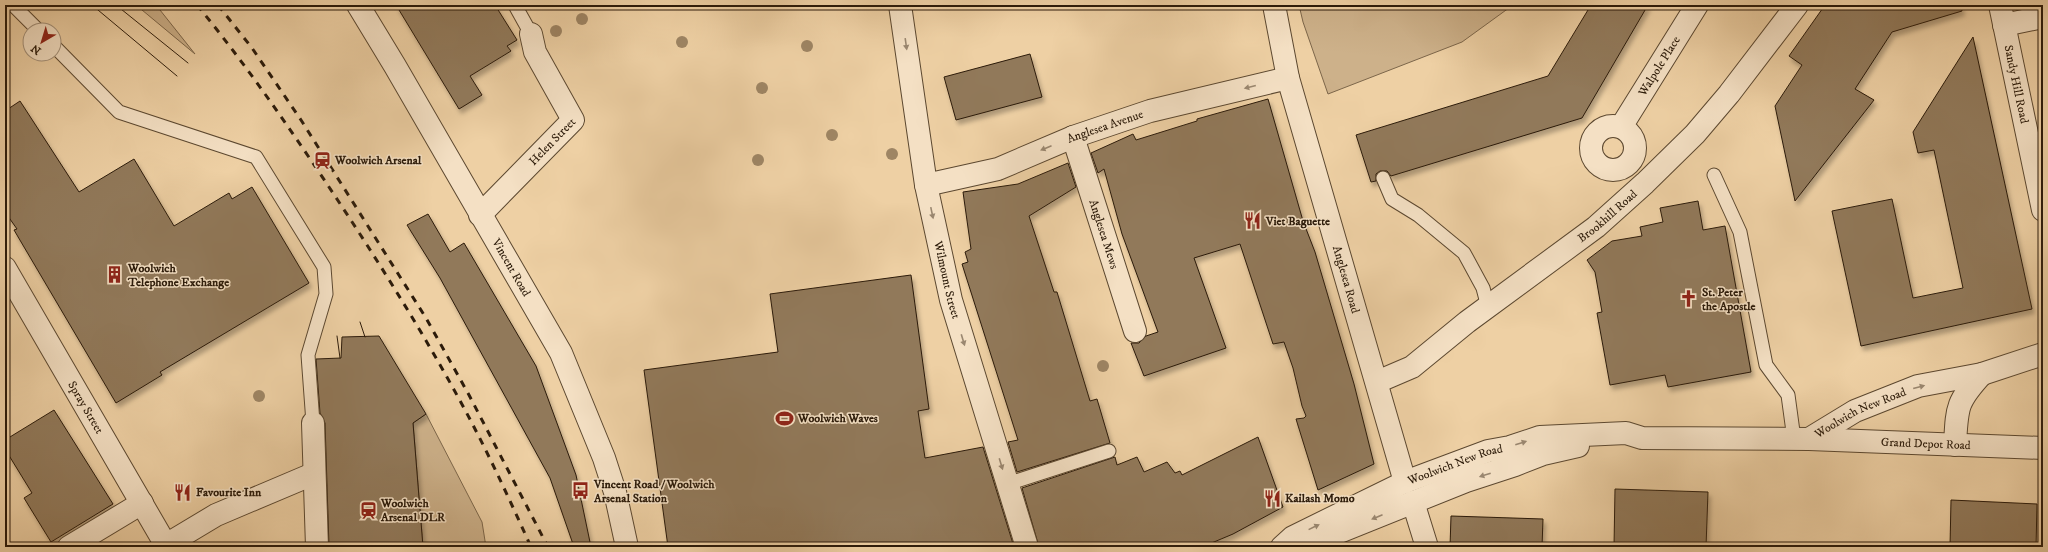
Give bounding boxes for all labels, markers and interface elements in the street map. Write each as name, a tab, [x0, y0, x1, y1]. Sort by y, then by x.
north arrow	[22, 22, 62, 62]
street label: Walpole Place	[1634, 33, 1683, 99]
one-way arrow	[903, 38, 909, 50]
text: N	[29, 41, 44, 57]
street label: Sandy Hill Road	[2001, 44, 2032, 125]
one-way arrow	[1244, 84, 1256, 90]
street label: Anglesea Avenue	[1064, 106, 1145, 146]
street label: Helen Street	[525, 114, 579, 168]
one-way arrow	[1039, 146, 1051, 152]
station icon: Woolwich Arsenal	[312, 150, 332, 170]
place label: Woolwich Arsenal	[334, 153, 422, 168]
street label: Brookhill Road	[1574, 186, 1640, 246]
street label: Anglesea Mews	[1086, 197, 1122, 271]
one-way arrow	[930, 207, 936, 220]
restaurant icon: Viet Baguette	[1243, 211, 1263, 231]
place label: Viet Baguette	[1265, 214, 1330, 229]
street label: Vincent Road	[488, 235, 534, 299]
street label: Wilmount Street	[931, 239, 964, 321]
street label: Anglesea Road	[1329, 244, 1363, 315]
place label: Woolwich Telephone Exchange	[127, 261, 229, 290]
building icon: Woolwich Telephone Exchange	[105, 265, 125, 285]
place label: St. Peter the Apostle	[1702, 285, 1756, 314]
church icon: St. Peter the Apostle	[1679, 289, 1699, 309]
one-way arrow	[960, 334, 966, 346]
street label: Spray Street	[65, 378, 107, 436]
one-way arrow	[1913, 383, 1926, 389]
street label: Woolwich New Road	[1811, 384, 1908, 442]
sports icon: Woolwich Waves	[775, 408, 795, 428]
place label: Woolwich Waves	[797, 411, 878, 426]
street label: Grand Depot Road	[1881, 434, 1971, 453]
one-way arrow	[1515, 440, 1527, 446]
street label: Woolwich New Road	[1405, 441, 1504, 488]
one-way arrow	[998, 458, 1004, 470]
one-way arrow	[1478, 472, 1490, 478]
place label: Vincent Road / Woolwich Arsenal Station	[593, 477, 715, 506]
bus stop icon: Vincent Road / Woolwich Arsenal Station	[571, 481, 591, 501]
restaurant icon: Favourite Inn	[173, 482, 193, 502]
place label: Favourite Inn	[196, 485, 262, 500]
restaurant icon: Kailash Momo	[1262, 488, 1282, 508]
place label: Kailash Momo	[1285, 491, 1355, 506]
place label: Woolwich Arsenal DLR	[380, 496, 446, 525]
station icon: Woolwich Arsenal DLR	[358, 500, 378, 520]
one-way arrow	[1371, 513, 1383, 520]
one-way arrow	[1309, 523, 1320, 530]

